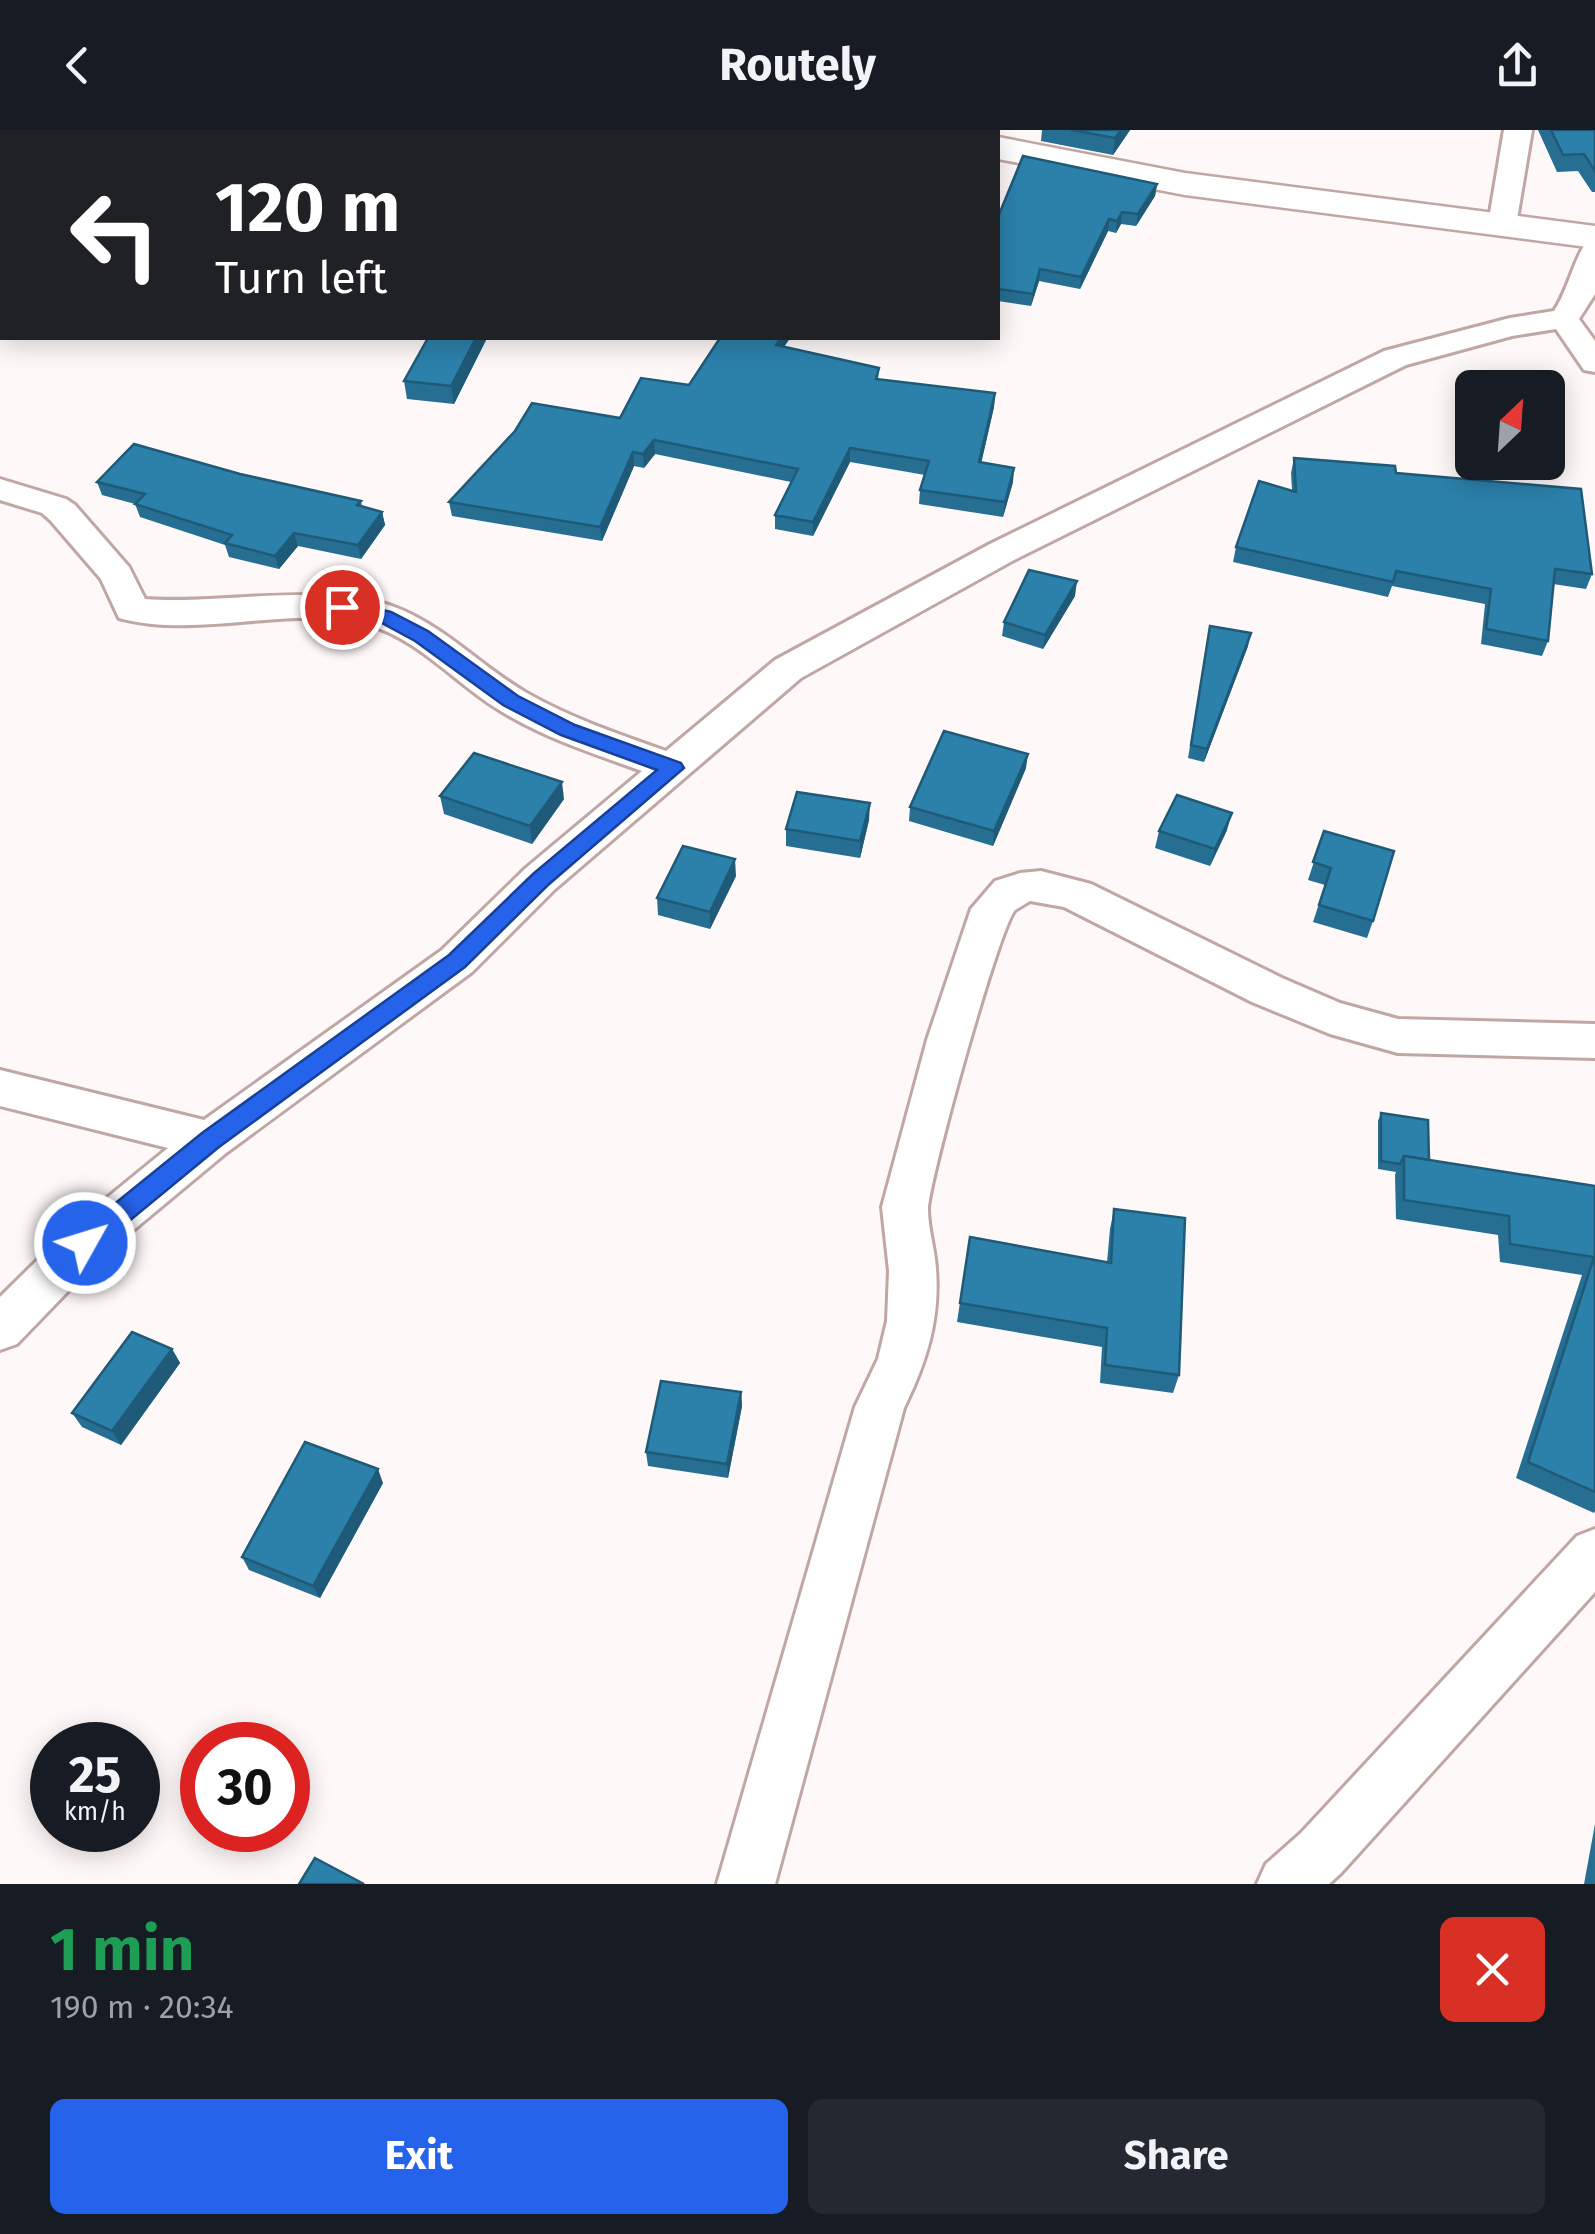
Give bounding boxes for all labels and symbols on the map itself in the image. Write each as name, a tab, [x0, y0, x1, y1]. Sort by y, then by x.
north arrow	[1455, 370, 1565, 480]
pin	[300, 565, 385, 650]
position arrow	[33, 1191, 137, 1295]
speed limit sign: 30	[180, 1722, 310, 1852]

